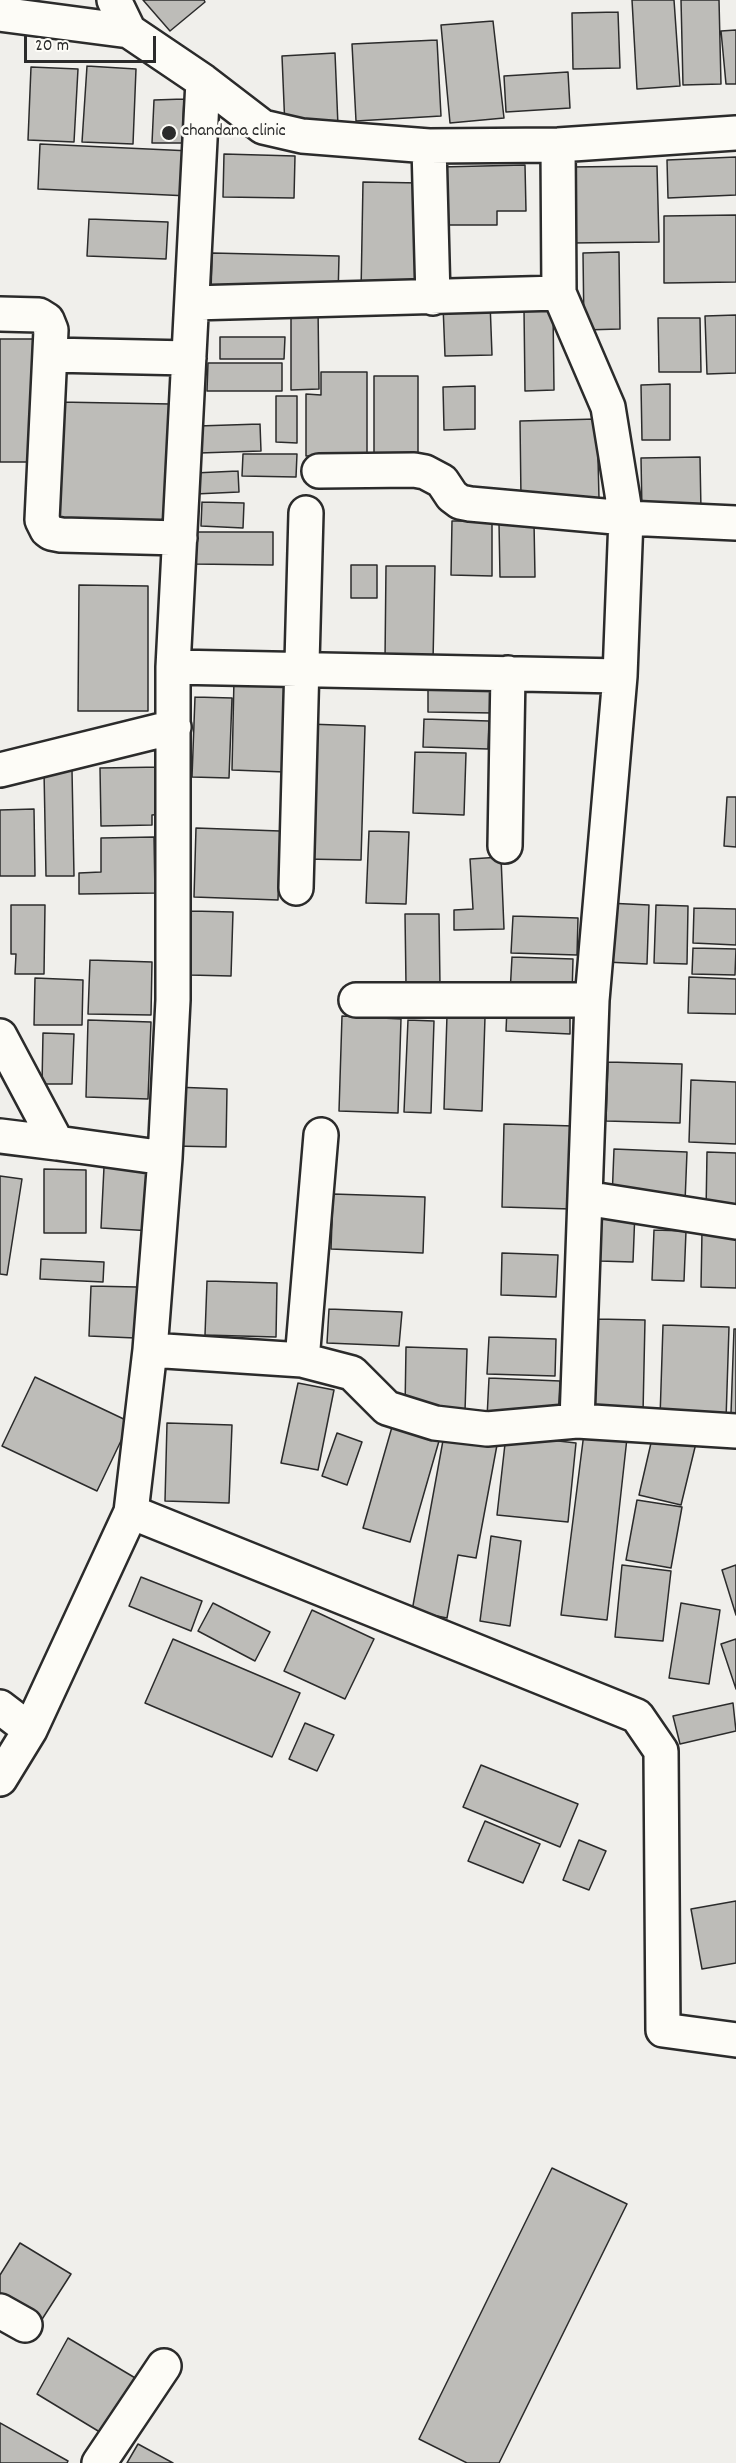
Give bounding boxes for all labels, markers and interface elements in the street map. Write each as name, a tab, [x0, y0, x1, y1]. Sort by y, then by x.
scale bar	[27, 24, 159, 62]
text: 20 m	[35, 34, 69, 59]
place label: chandana clinic	[182, 122, 286, 144]
marker: chandana clinic	[160, 124, 178, 142]

